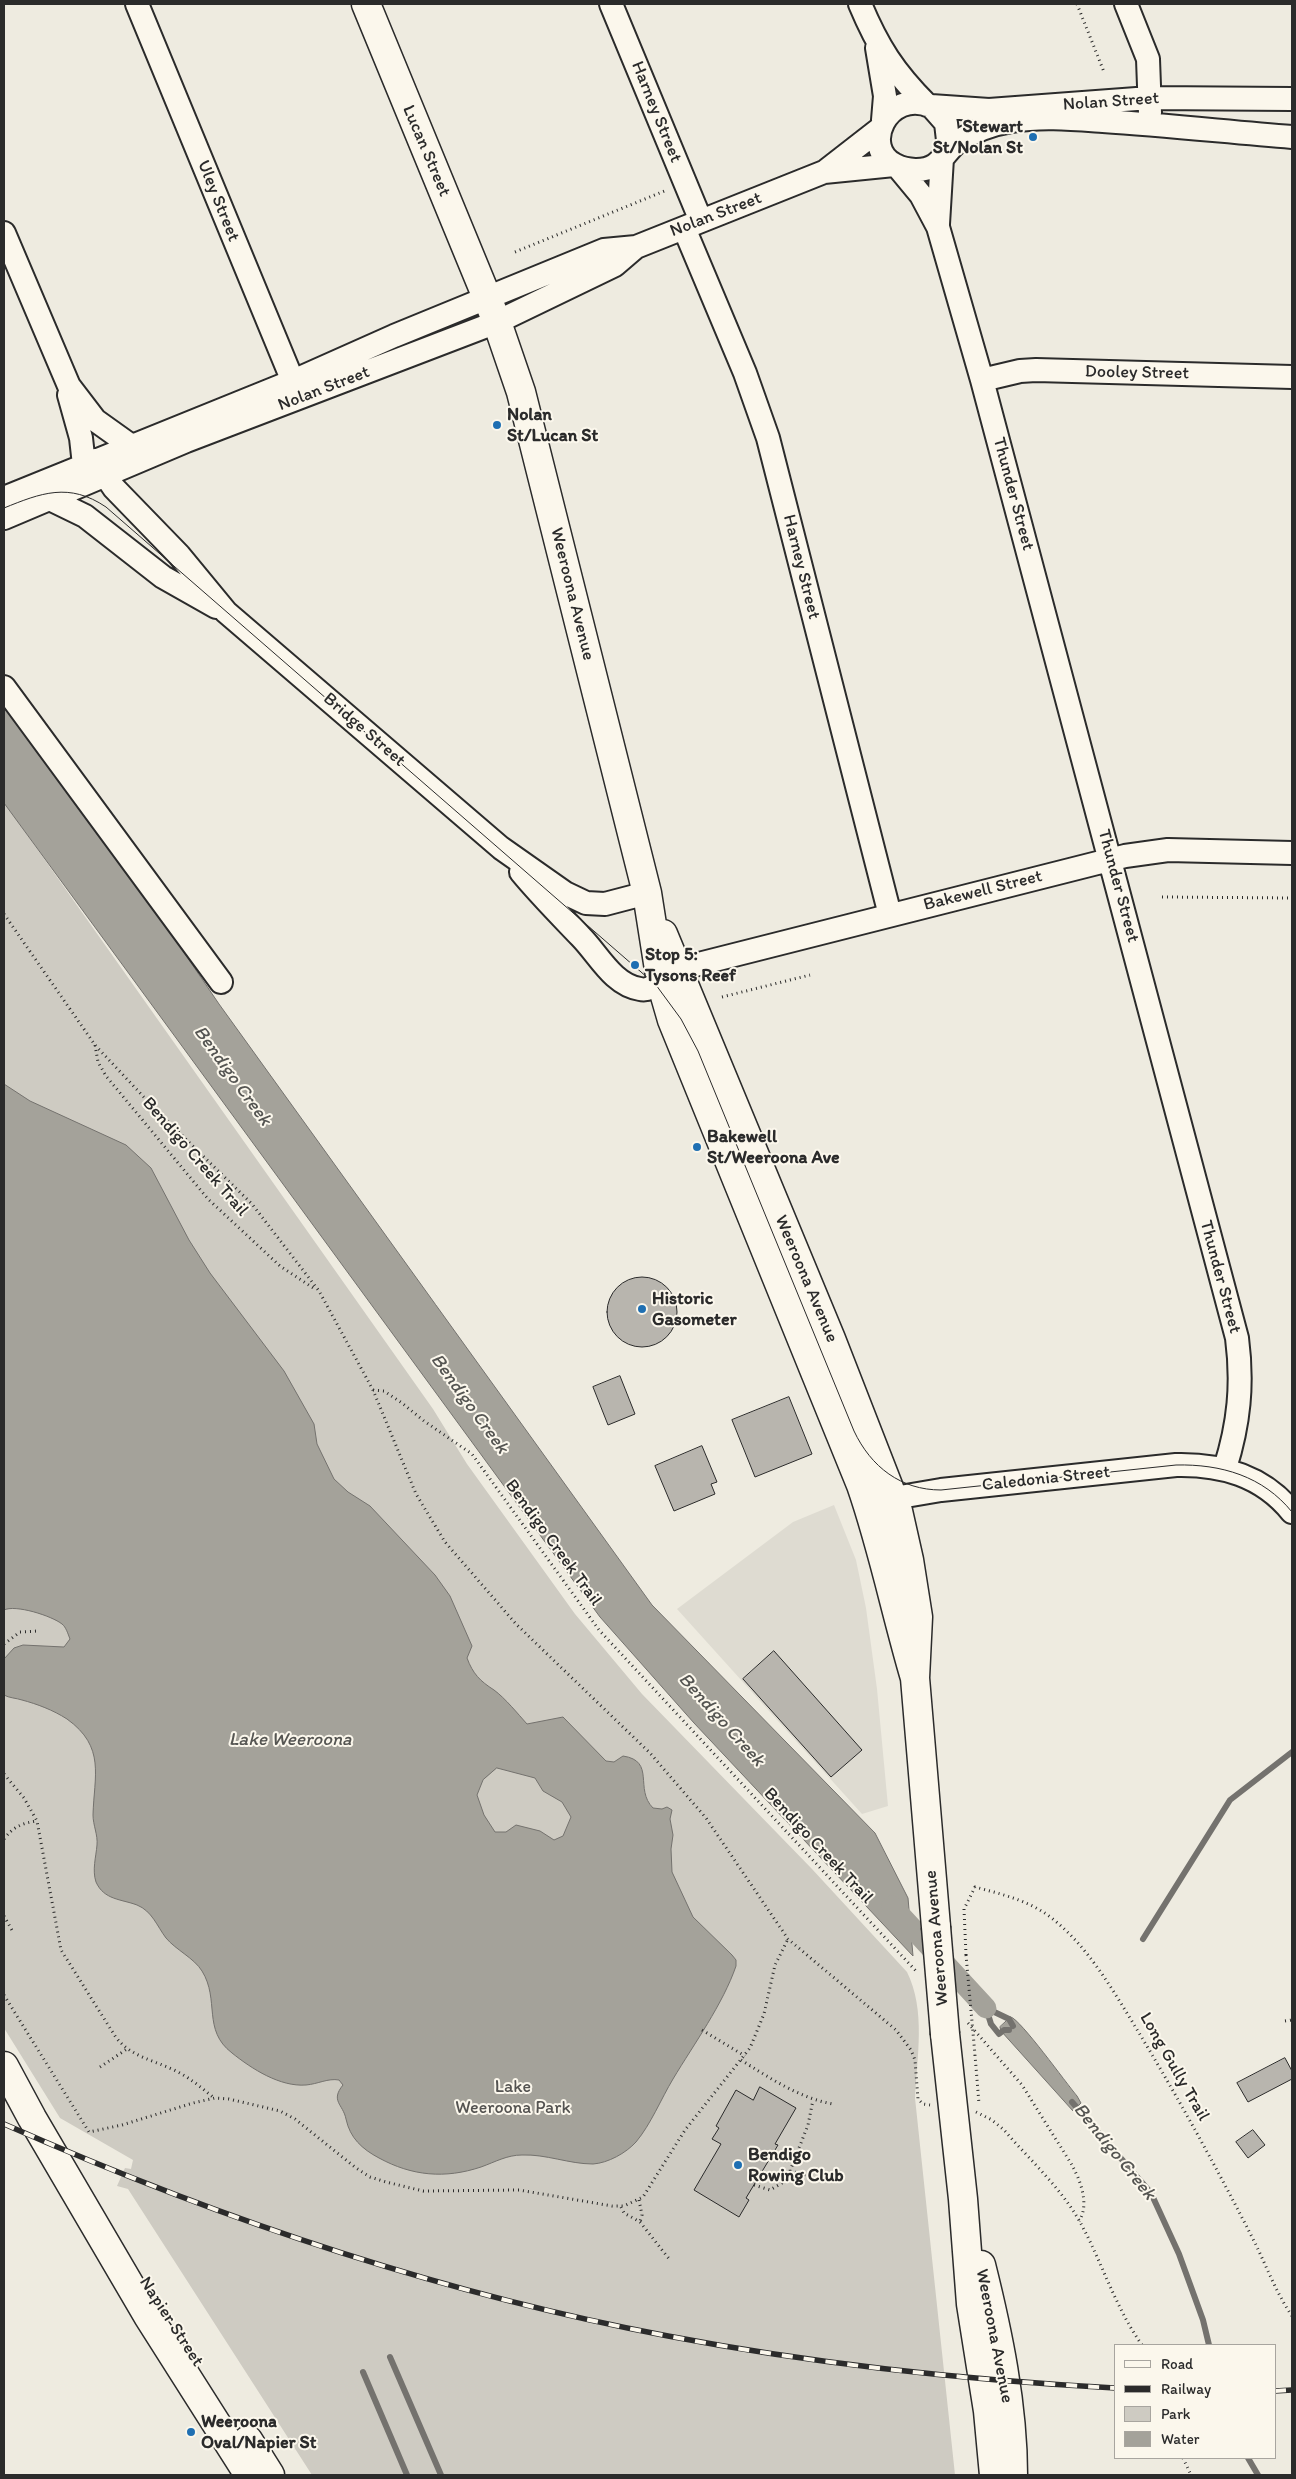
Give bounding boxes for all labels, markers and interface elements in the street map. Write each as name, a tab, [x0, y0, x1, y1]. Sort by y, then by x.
street label: Harney Street	[626, 58, 686, 166]
street label: Nolan Street	[1062, 88, 1160, 116]
street label: Lucan Street	[397, 102, 455, 200]
place label: Stewart St/Nolan St	[933, 116, 1023, 158]
marker: Stewart St/Nolan St	[1027, 131, 1039, 143]
street label: Uley Street	[192, 157, 244, 245]
street label: Nolan Street	[667, 188, 765, 242]
street label: Dooley Street	[1085, 361, 1189, 385]
street label: Nolan Street	[275, 362, 373, 416]
place label: Nolan St/Lucan St	[507, 404, 598, 446]
marker: Nolan St/Lucan St	[491, 419, 503, 431]
street label: Thunder Street	[987, 435, 1039, 553]
street label: Harney Street	[778, 512, 824, 622]
street label: Weeroona Avenue	[545, 525, 599, 663]
street label: Bridge Street	[318, 688, 410, 772]
street label: Thunder Street	[1092, 827, 1144, 945]
street label: Bakewell Street	[921, 866, 1045, 916]
place label: Stop 5: Tysons Reef	[645, 944, 736, 986]
marker: Stop 5: Tysons Reef	[629, 959, 641, 971]
water label: Bendigo Creek	[188, 1022, 276, 1130]
street label: Bendigo Creek Trail	[137, 1093, 253, 1221]
place label: Bakewell St/Weeroona Ave	[707, 1126, 840, 1168]
marker: Bakewell St/Weeroona Ave	[691, 1141, 703, 1153]
street label: Weeroona Avenue	[769, 1212, 843, 1346]
street label: Thunder Street	[1194, 1218, 1246, 1336]
place label: Historic Gasometer	[652, 1288, 737, 1330]
marker: Historic Gasometer	[636, 1303, 648, 1315]
water label: Bendigo Creek	[425, 1350, 513, 1458]
street label: Caledonia Street	[981, 1462, 1111, 1496]
street label: Bendigo Creek Trail	[500, 1476, 606, 1610]
water label: Bendigo Creek	[673, 1668, 769, 1772]
water label: Lake Weeroona	[229, 1729, 351, 1751]
street label: Bendigo Creek Trail	[759, 1783, 877, 1909]
street label: Weeroona Avenue	[920, 1869, 954, 2007]
street label: Long Gully Trail	[1134, 2009, 1214, 2125]
park label: Lake Weeroona Park	[455, 2076, 571, 2118]
water label: Bendigo Creek	[1068, 2099, 1160, 2205]
place label: Bendigo Rowing Club	[748, 2144, 844, 2186]
marker: Bendigo Rowing Club	[732, 2159, 744, 2171]
street label: Weeroona Avenue	[970, 2267, 1018, 2405]
street label: Napier Street	[134, 2273, 208, 2371]
legend	[1114, 2344, 1276, 2459]
text: Road	[1161, 2355, 1193, 2373]
text: Railway	[1161, 2380, 1211, 2398]
text: Park	[1161, 2405, 1191, 2423]
place label: Weeroona Oval/Napier St	[201, 2411, 316, 2454]
marker: Weeroona Oval/Napier St	[185, 2426, 197, 2438]
text: Water	[1161, 2430, 1199, 2448]

